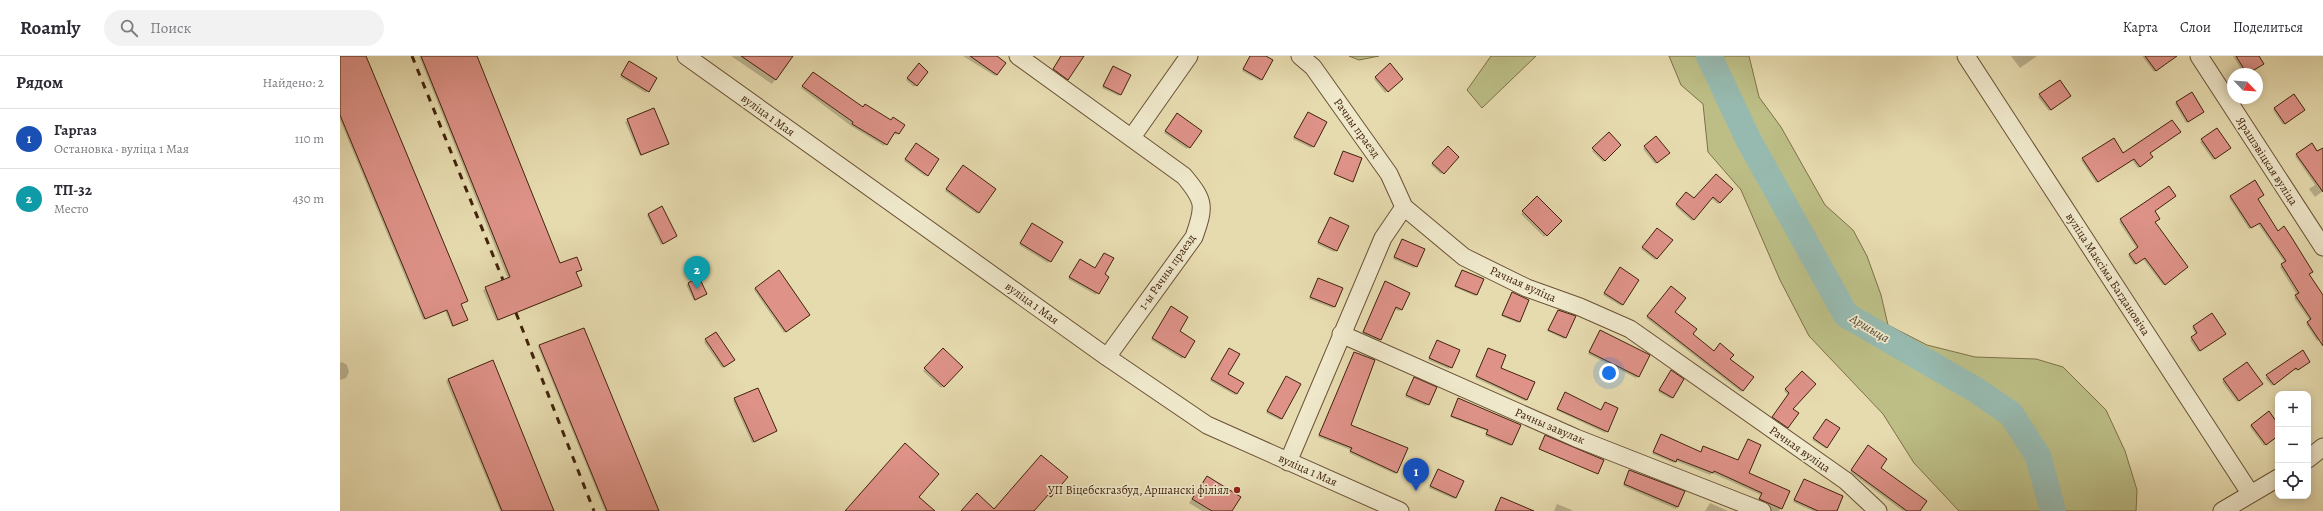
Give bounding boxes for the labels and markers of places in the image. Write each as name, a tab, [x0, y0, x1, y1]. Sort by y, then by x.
pin: 2	[684, 256, 710, 289]
pin: 1	[1403, 458, 1429, 491]
place label: УП Віцебскгазбуд, Аршанскі філіял	[1048, 482, 1229, 498]
marker: УП Віцебскгазбуд, Аршанскі філіял	[1232, 485, 1242, 495]

